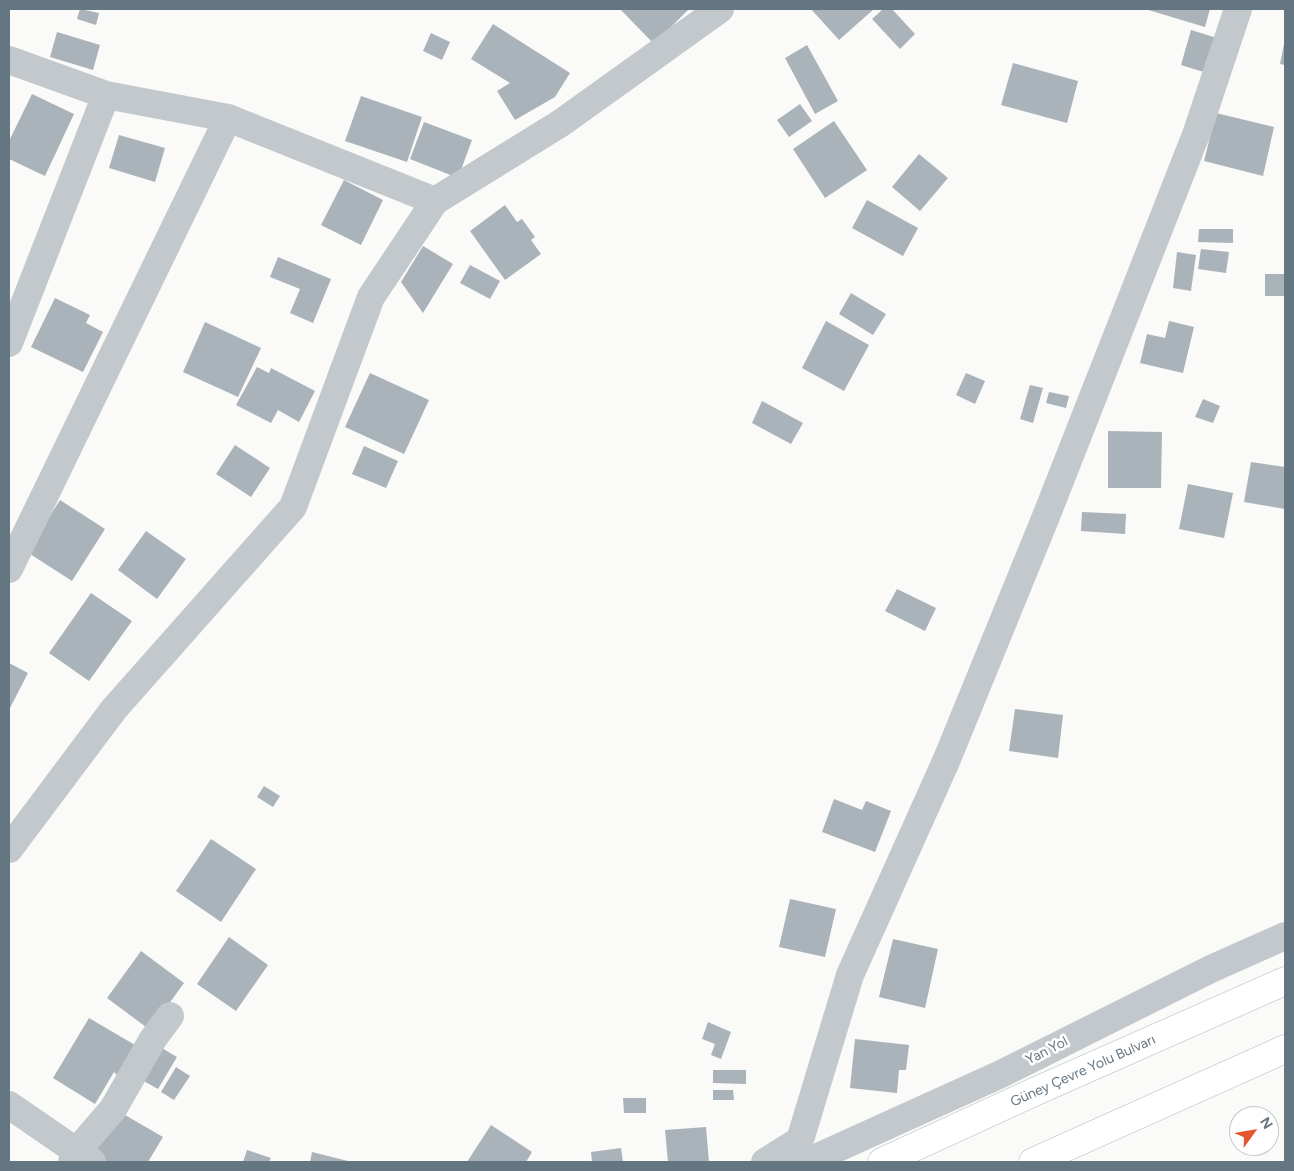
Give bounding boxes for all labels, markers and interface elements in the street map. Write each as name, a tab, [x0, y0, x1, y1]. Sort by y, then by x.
street label: Güney Çevre Yolu Bulvarı	[1008, 1031, 1158, 1111]
street label: Yan Yol	[1023, 1033, 1071, 1069]
north arrow	[1229, 1106, 1279, 1156]
text: N	[1256, 1114, 1276, 1132]

